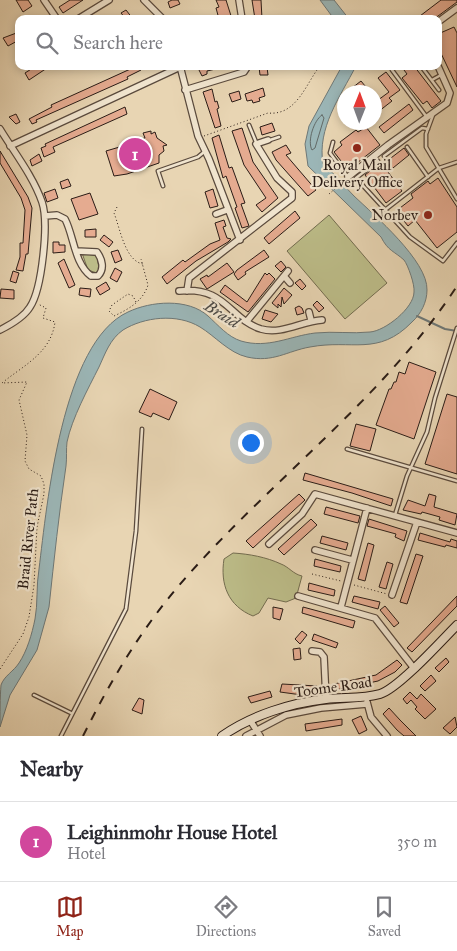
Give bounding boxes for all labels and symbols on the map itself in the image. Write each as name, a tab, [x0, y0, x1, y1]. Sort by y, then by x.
north arrow	[337, 85, 382, 130]
pin: 1	[119, 135, 151, 173]
marker: Royal Mail Delivery Office	[351, 142, 363, 154]
place label: Royal Mail Delivery Office	[311, 156, 403, 191]
place label: Norbev	[372, 206, 419, 224]
marker: Norbev	[422, 209, 434, 221]
water label: Braid	[200, 295, 244, 333]
your location	[238, 430, 264, 456]
street label: Braid River Path	[14, 487, 42, 590]
street label: Toome Road	[293, 673, 373, 701]

